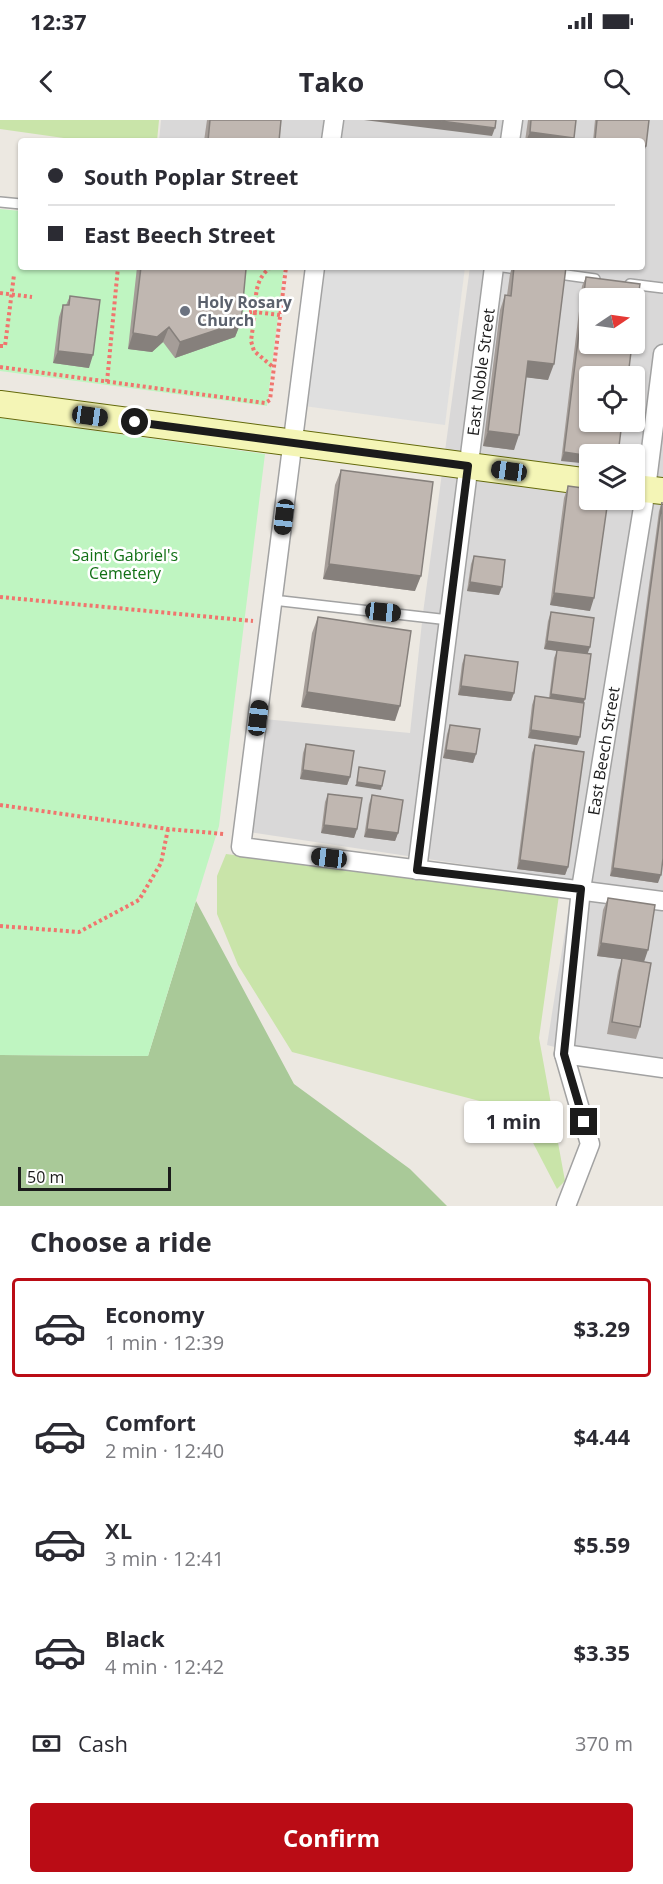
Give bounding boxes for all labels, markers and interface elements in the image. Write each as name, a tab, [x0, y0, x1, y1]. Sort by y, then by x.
text: 12:37	[30, 6, 87, 36]
text: Tako	[299, 63, 364, 100]
icon: back	[30, 65, 63, 98]
icon: search	[600, 65, 633, 98]
text: South Poplar Street	[84, 161, 298, 191]
text: East Beech Street	[84, 219, 275, 249]
north arrow	[579, 288, 645, 354]
map controls	[579, 288, 645, 510]
place label: Holy Rosary Church	[197, 291, 293, 331]
marker: Holy Rosary Church	[178, 304, 192, 318]
street label: East Noble Street	[462, 307, 500, 437]
button: locate	[579, 366, 645, 432]
car	[71, 405, 109, 427]
route start	[121, 408, 148, 435]
button: layers	[579, 444, 645, 510]
car	[490, 460, 528, 482]
car	[273, 498, 295, 536]
park label: Saint Gabriel's Cemetery	[72, 544, 178, 584]
car	[364, 601, 402, 623]
street label: East Beech Street	[582, 685, 625, 817]
car	[247, 699, 269, 737]
car	[310, 847, 348, 869]
callout: 1 min	[464, 1101, 563, 1143]
text: 1 min	[486, 1108, 541, 1135]
route end	[570, 1108, 597, 1135]
scale bar	[18, 1164, 171, 1192]
text: 50 m	[27, 1166, 64, 1188]
text: Choose a ride	[30, 1223, 212, 1260]
text: Economy	[105, 1299, 204, 1329]
icon: car	[33, 1301, 87, 1355]
text: $3.29	[573, 1313, 630, 1343]
text: 1 min · 12:39	[105, 1329, 224, 1356]
text: Comfort	[105, 1407, 196, 1437]
icon: car	[33, 1409, 87, 1463]
text: $4.44	[573, 1421, 630, 1451]
text: 2 min · 12:40	[105, 1437, 224, 1464]
text: XL	[105, 1515, 132, 1545]
icon: car	[33, 1517, 87, 1571]
text: $5.59	[573, 1529, 630, 1559]
text: 3 min · 12:41	[105, 1545, 224, 1572]
text: Black	[105, 1623, 165, 1653]
icon: car	[33, 1625, 87, 1679]
text: $3.35	[573, 1637, 630, 1667]
text: 4 min · 12:42	[105, 1653, 224, 1680]
icon: cash	[30, 1727, 63, 1760]
text: Cash	[78, 1728, 128, 1758]
text: 370 m	[575, 1730, 633, 1757]
button: Confirm	[30, 1803, 633, 1872]

